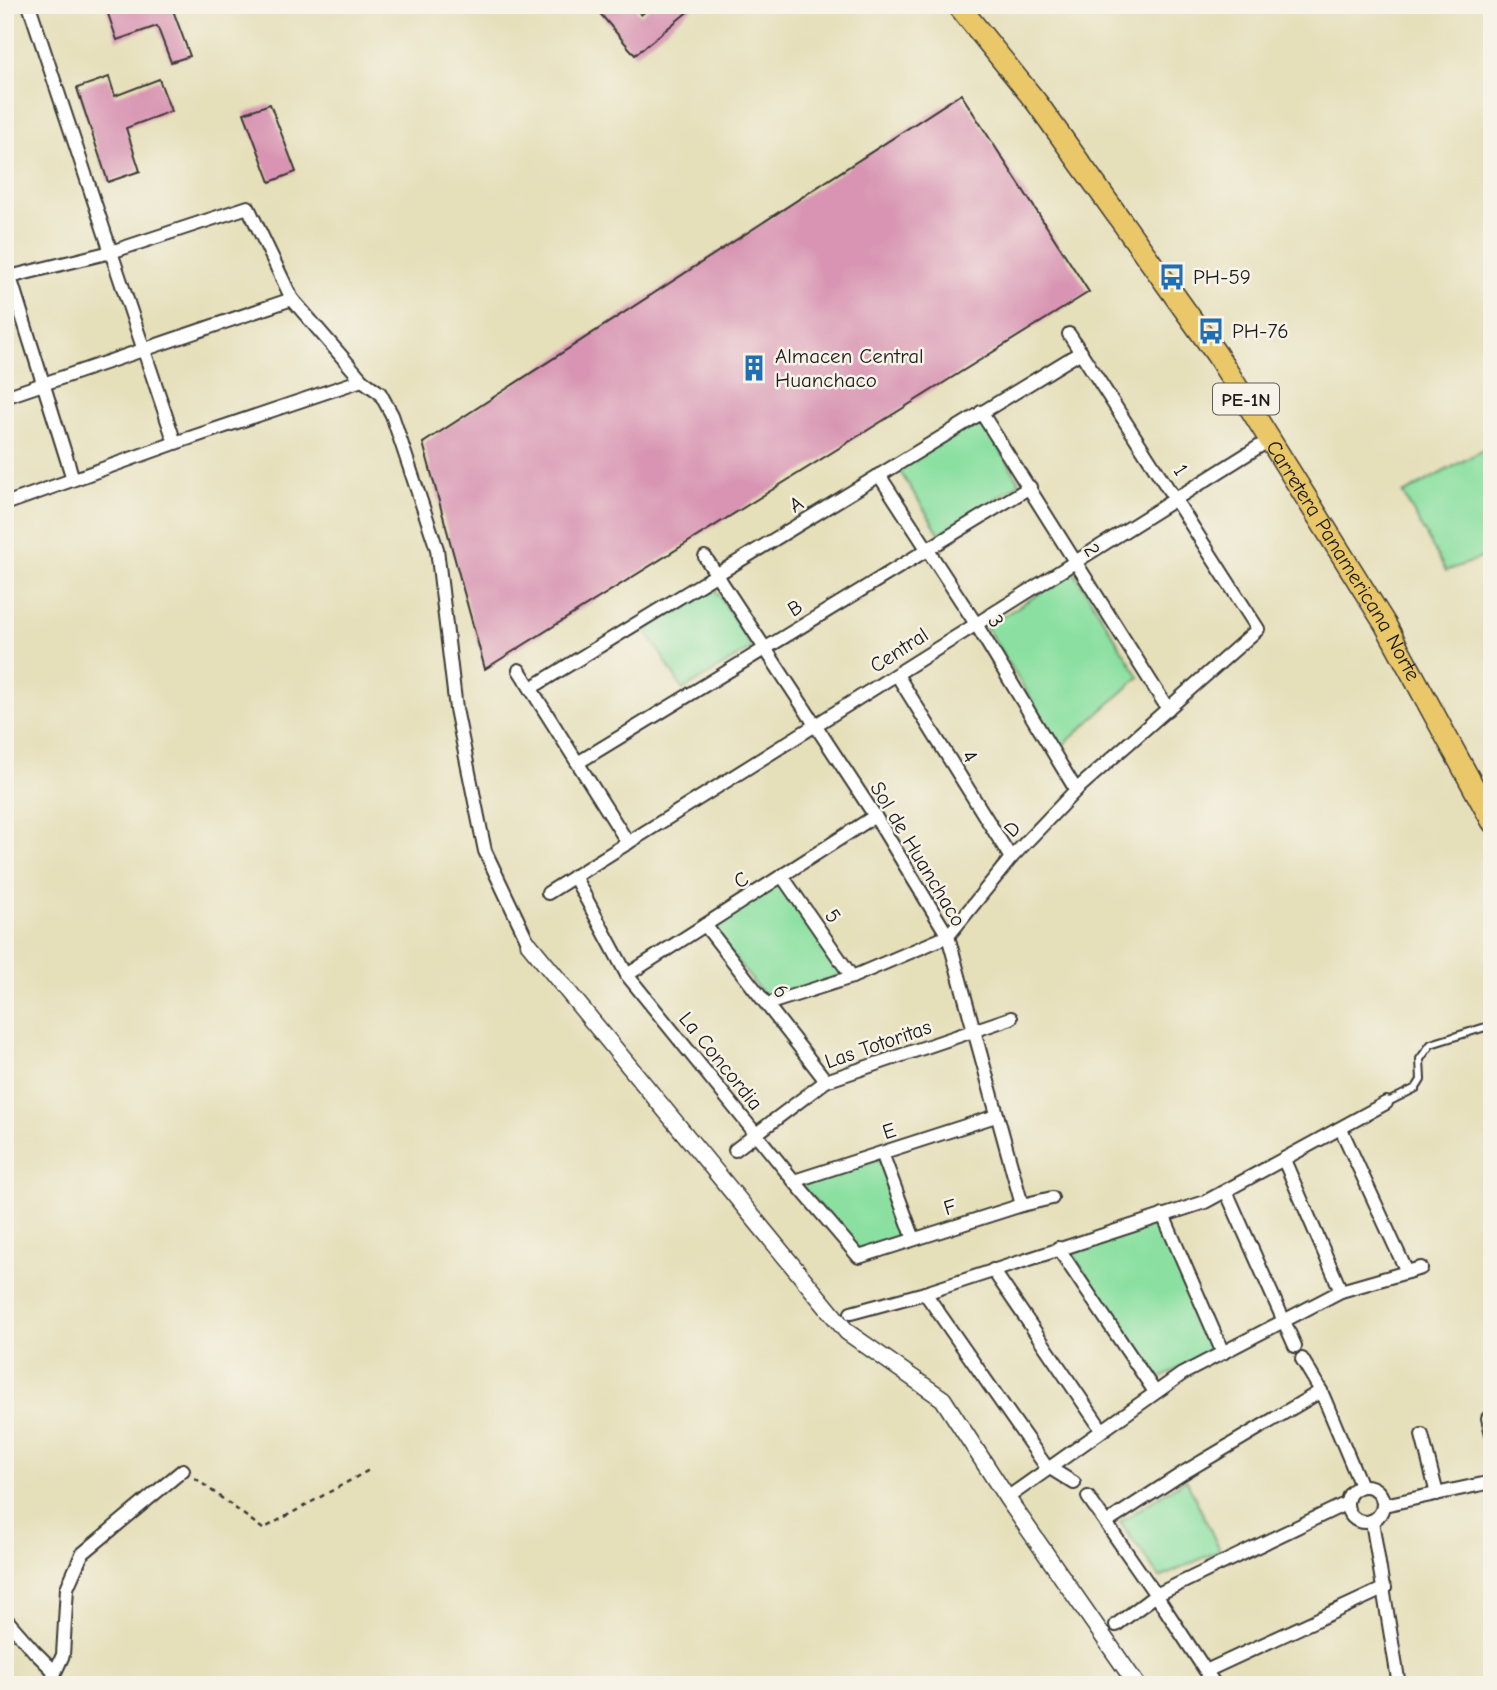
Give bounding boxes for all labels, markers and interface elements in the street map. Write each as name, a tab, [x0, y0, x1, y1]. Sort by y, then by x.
bus stop icon: PH-59	[1157, 262, 1187, 292]
place label: PH-59	[1193, 265, 1251, 289]
bus stop icon: PH-76	[1196, 316, 1226, 346]
place label: PH-76	[1232, 319, 1289, 343]
place label: Almacen Central Huanchaco	[775, 344, 924, 392]
building icon: Almacen Central Huanchaco	[739, 353, 769, 383]
road number: PE-1N	[1213, 384, 1279, 414]
street label: Carretera Panamericana Norte	[1261, 436, 1426, 685]
street label: 1	[1169, 460, 1193, 480]
street label: A	[785, 491, 807, 517]
street label: 2	[1079, 539, 1105, 561]
street label: B	[783, 594, 807, 622]
street label: 3	[983, 610, 1009, 632]
street label: Central	[865, 622, 933, 678]
street label: 4	[957, 745, 983, 767]
street label: Sol de Huanchaco	[865, 777, 971, 931]
street label: D	[999, 816, 1025, 842]
street label: C	[729, 866, 753, 894]
street label: 5	[820, 904, 846, 928]
street label: 6	[768, 979, 794, 1003]
street label: La Concordia	[674, 1007, 768, 1115]
street label: Las Totoritas	[821, 1015, 935, 1073]
street label: E	[879, 1118, 899, 1144]
street label: F	[941, 1194, 959, 1220]

